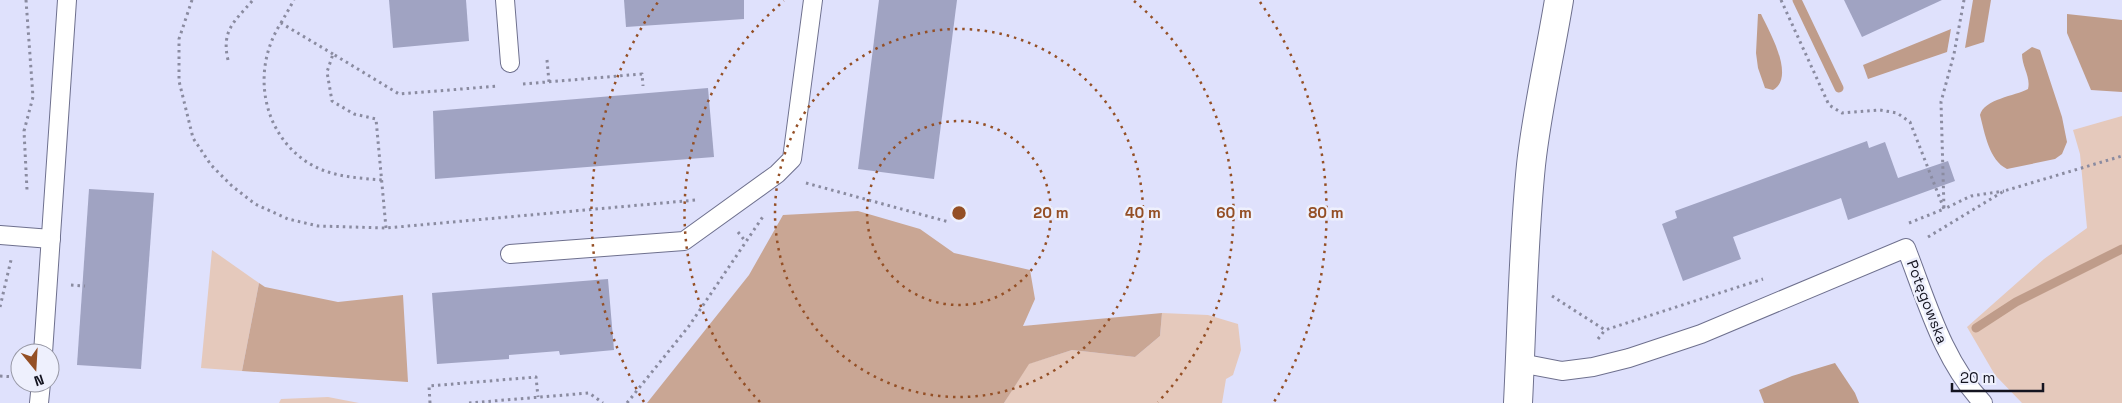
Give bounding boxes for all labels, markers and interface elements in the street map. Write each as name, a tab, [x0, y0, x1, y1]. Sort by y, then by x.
text: 20 m	[1033, 203, 1069, 222]
text: 40 m	[1125, 203, 1161, 222]
text: 60 m	[1216, 203, 1252, 222]
text: 80 m	[1308, 203, 1344, 222]
centre of rings	[950, 204, 968, 222]
street label: Potęgowska	[1903, 257, 1952, 347]
north arrow	[10, 343, 60, 393]
scale bar	[1952, 360, 2043, 392]
text: 20 m	[1960, 368, 1995, 387]
text: N	[32, 370, 46, 390]

